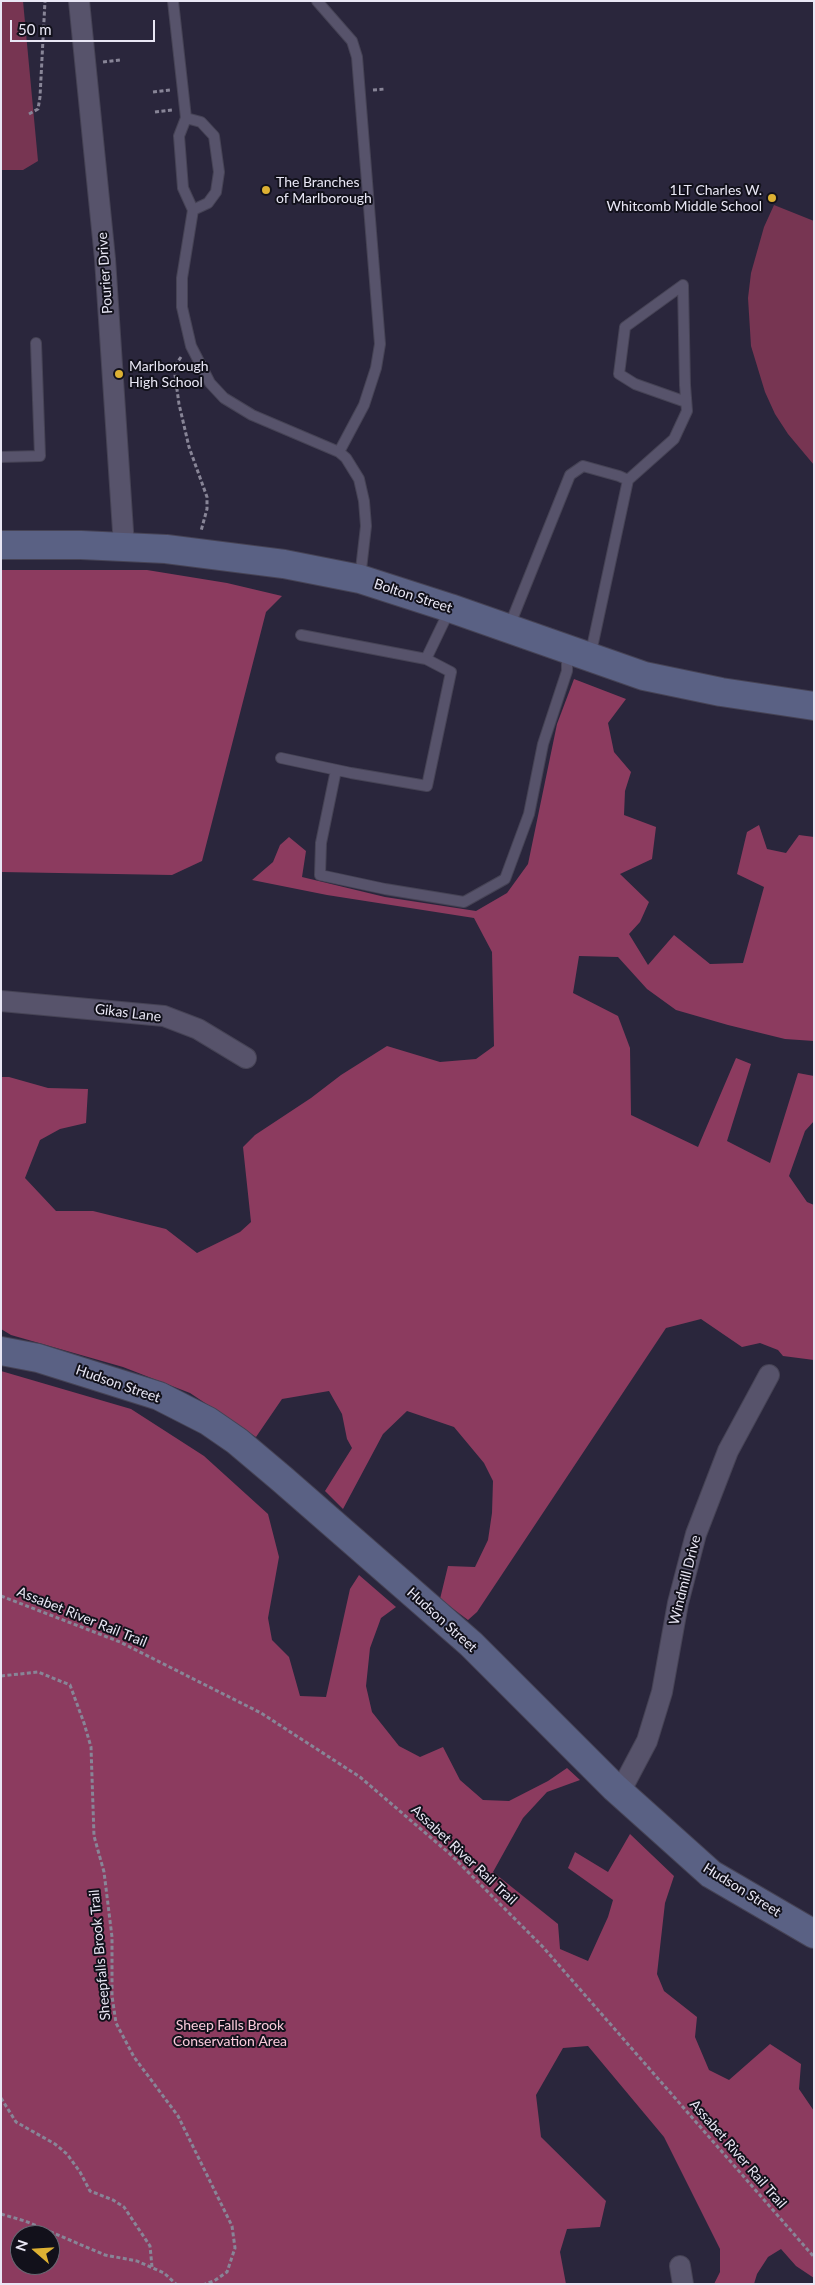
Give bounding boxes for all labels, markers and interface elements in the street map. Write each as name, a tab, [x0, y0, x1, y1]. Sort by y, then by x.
scale bar	[12, 10, 158, 42]
text: 50 m	[18, 20, 52, 38]
place label: The Branches of Marlborough	[276, 174, 372, 206]
place label: 1LT Charles W. Whitcomb Middle School	[607, 182, 762, 214]
marker: The Branches of Marlborough	[260, 184, 272, 196]
marker: 1LT Charles W. Whitcomb Middle School	[766, 192, 778, 204]
street label: Pourier Drive	[94, 232, 116, 314]
place label: Marlborough High School	[129, 358, 209, 391]
marker: Marlborough High School	[113, 368, 125, 380]
street label: Bolton Street	[372, 575, 454, 617]
street label: Gikas Lane	[94, 1001, 162, 1025]
street label: Hudson Street	[73, 1362, 163, 1406]
street label: Windmill Drive	[666, 1533, 704, 1627]
street label: Assabet River Rail Trail	[15, 1583, 149, 1651]
street label: Hudson Street	[404, 1584, 480, 1656]
street label: Assabet River Rail Trail	[408, 1802, 520, 1908]
street label: Hudson Street	[700, 1859, 784, 1921]
street label: Sheepfalls Brook Trail	[86, 1889, 114, 2021]
park label: Sheep Falls Brook Conservation Area	[173, 2017, 287, 2050]
street label: Assabet River Rail Trail	[686, 2096, 790, 2212]
north arrow	[10, 2225, 60, 2275]
text: N	[11, 2237, 31, 2253]

